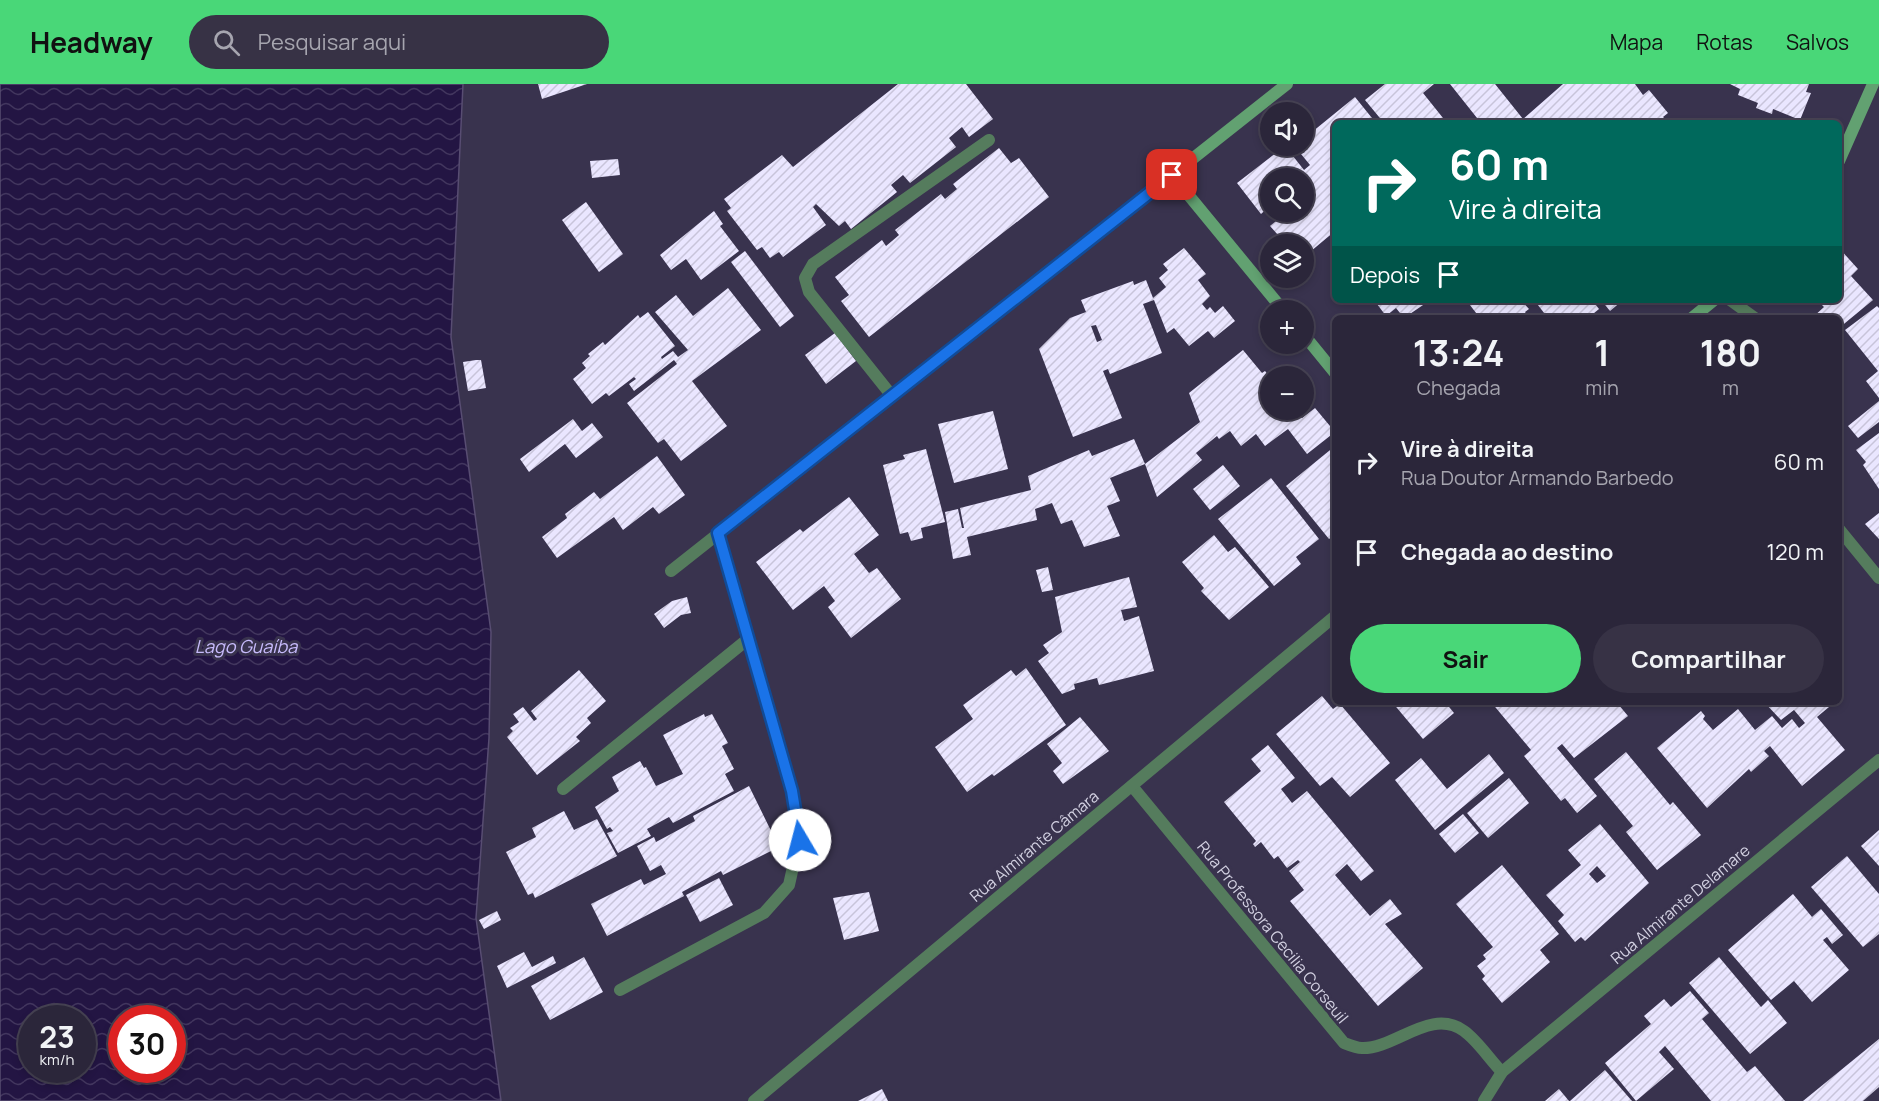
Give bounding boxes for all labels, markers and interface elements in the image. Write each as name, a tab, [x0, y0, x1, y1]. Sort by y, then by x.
search box	[189, 15, 609, 69]
text: Headway	[30, 23, 153, 61]
icon: search	[210, 26, 243, 59]
text: Pesquisar aqui	[258, 27, 406, 57]
text: Mapa	[1610, 28, 1663, 56]
text: Rotas	[1696, 28, 1753, 56]
text: Salvos	[1786, 28, 1849, 56]
map controls	[1260, 102, 1314, 420]
button: sound	[1260, 102, 1314, 156]
text: 60 m	[1449, 135, 1549, 193]
icon: right	[1350, 144, 1428, 222]
pin	[1146, 149, 1197, 200]
icon: arrive	[1155, 158, 1188, 191]
button: search	[1260, 168, 1314, 222]
text: Vire à direita	[1449, 190, 1602, 227]
button: layers	[1260, 234, 1314, 288]
icon: arrive	[1432, 258, 1465, 291]
text: Depois	[1350, 260, 1420, 290]
button: +	[1260, 300, 1314, 354]
text: 13:24	[1413, 328, 1504, 377]
text: 1	[1594, 328, 1610, 377]
text: 180	[1700, 328, 1761, 377]
button: −	[1260, 366, 1314, 420]
text: Chegada	[1417, 374, 1501, 401]
text: min	[1585, 374, 1619, 401]
text: m	[1722, 374, 1739, 401]
text: Vire à direita	[1401, 434, 1534, 464]
icon: right	[1350, 446, 1383, 479]
text: 60 m	[1774, 447, 1824, 477]
text: Rua Doutor Armando Barbedo	[1401, 464, 1674, 491]
icon: arrive	[1350, 536, 1383, 569]
text: Chegada ao destino	[1401, 537, 1613, 567]
text: 120 m	[1766, 537, 1824, 567]
button: Sair	[1350, 624, 1581, 693]
button: Compartilhar	[1593, 624, 1824, 693]
water label: Lago Guaíba	[195, 634, 298, 658]
street label: Rua Almirante Câmara	[965, 785, 1103, 907]
position arrow	[768, 808, 832, 872]
street label: Rua Professora Cecilia Corseuil	[1192, 836, 1354, 1028]
street label: Rua Almirante Delamare	[1606, 839, 1754, 969]
speed limit sign: 30	[108, 1005, 186, 1083]
text: 23	[39, 1016, 75, 1057]
text: km/h	[40, 1049, 74, 1070]

